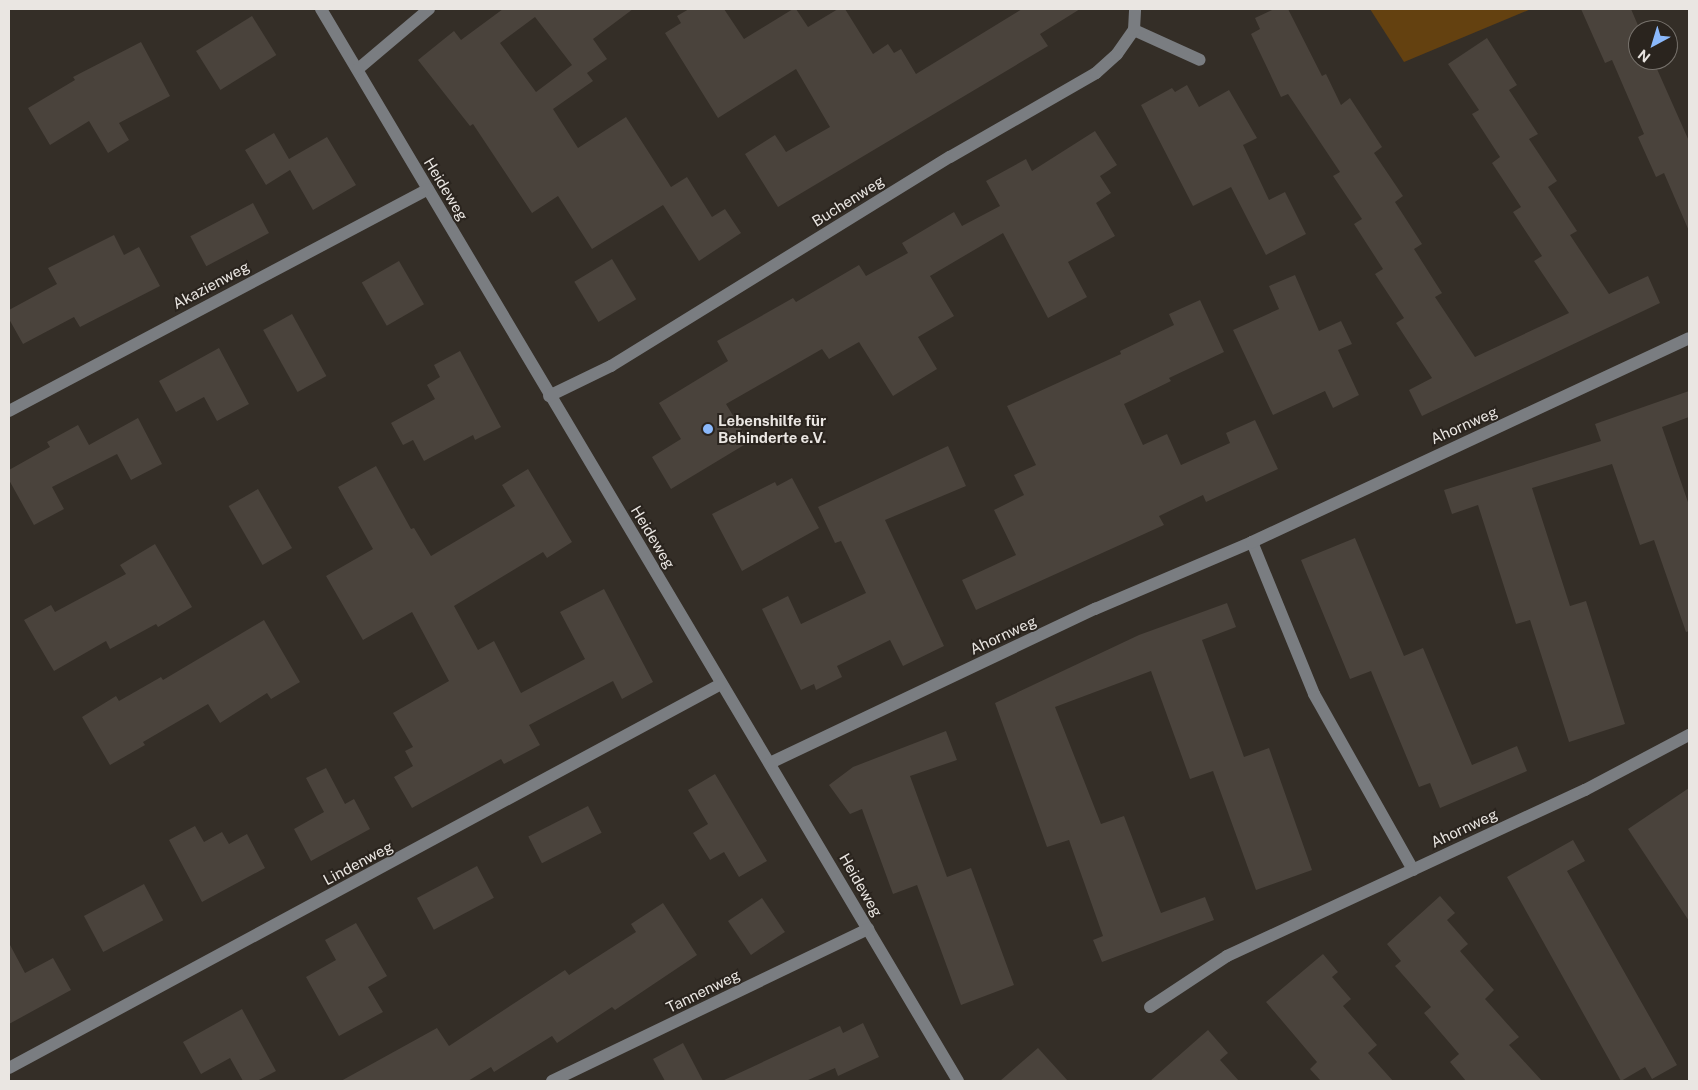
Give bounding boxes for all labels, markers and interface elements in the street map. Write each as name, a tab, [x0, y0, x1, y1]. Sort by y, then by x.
north arrow	[1628, 20, 1678, 70]
text: N	[1635, 46, 1653, 66]
street label: Heideweg	[420, 154, 472, 224]
street label: Buchenweg	[809, 172, 887, 230]
street label: Akazienweg	[170, 257, 252, 313]
street label: Ahornweg	[1428, 402, 1500, 448]
place label: Lebenshilfe für Behinderte e.V.	[718, 411, 826, 446]
marker: Lebenshilfe für Behinderte e.V.	[702, 423, 714, 435]
street label: Heideweg	[627, 502, 679, 572]
street label: Ahornweg	[967, 612, 1039, 658]
street label: Ahornweg	[1428, 805, 1500, 851]
street label: Lindenweg	[320, 837, 396, 889]
street label: Heideweg	[836, 850, 886, 920]
street label: Tannenweg	[663, 965, 743, 1017]

